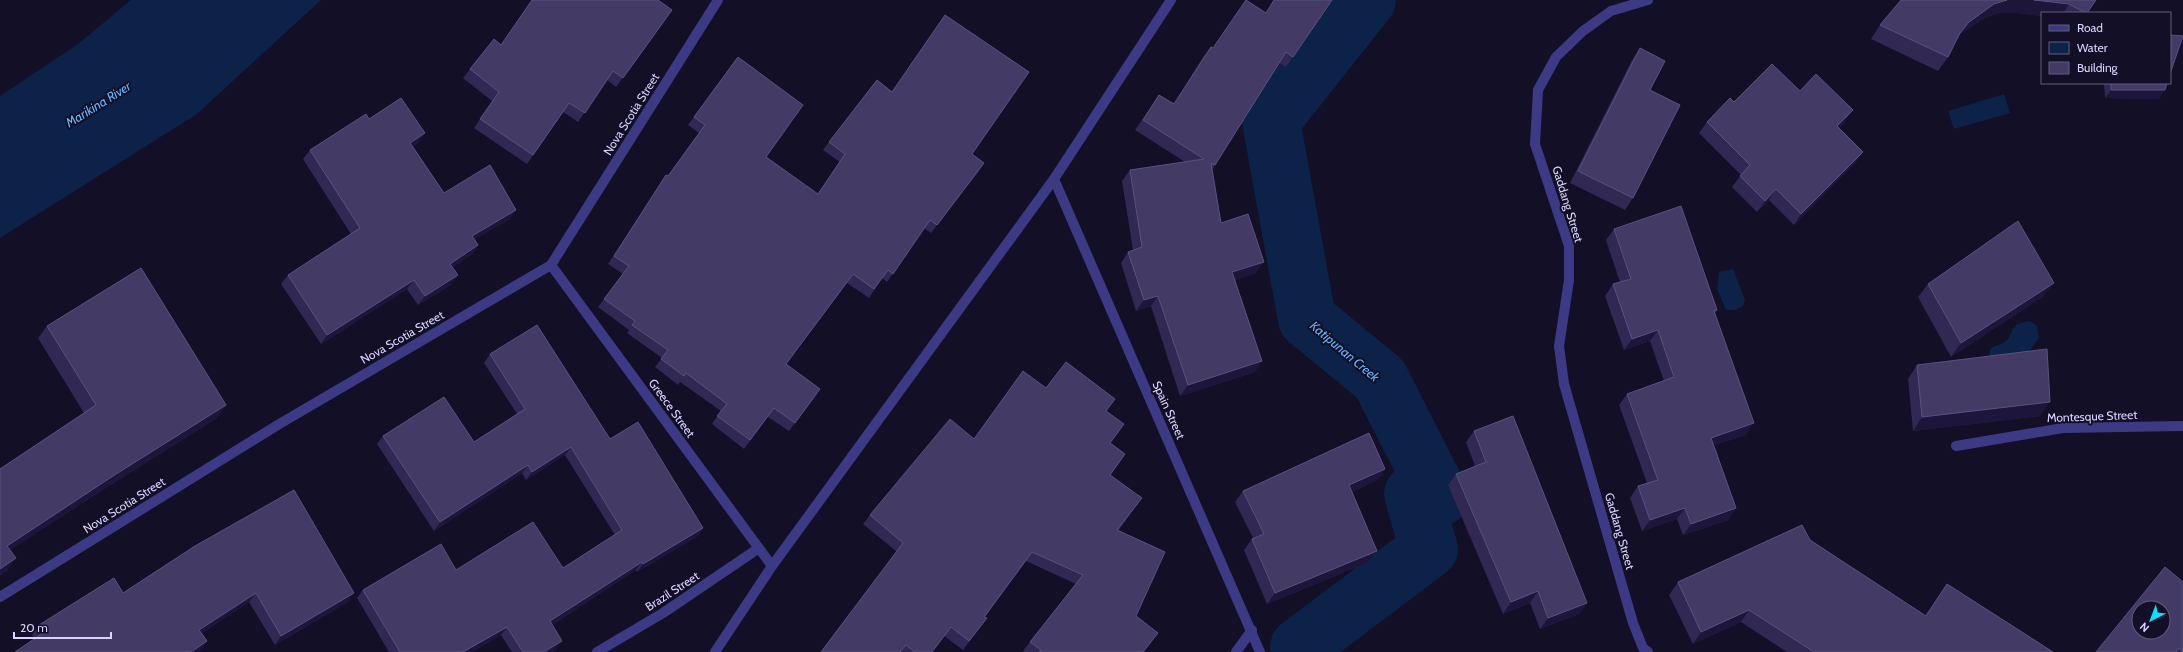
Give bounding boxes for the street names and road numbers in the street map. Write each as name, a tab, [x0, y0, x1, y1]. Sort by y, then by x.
street label: Nova Scotia Street	[600, 70, 662, 158]
street label: Gaddang Street	[1549, 164, 1587, 244]
street label: Nova Scotia Street	[358, 307, 446, 367]
street label: Greece Street	[646, 376, 698, 440]
street label: Spain Street	[1150, 379, 1188, 441]
street label: Montesque Street	[2046, 407, 2138, 425]
street label: Nova Scotia Street	[80, 474, 168, 536]
street label: Gaddang Street	[1602, 491, 1638, 571]
street label: Brazil Street	[642, 568, 702, 614]

